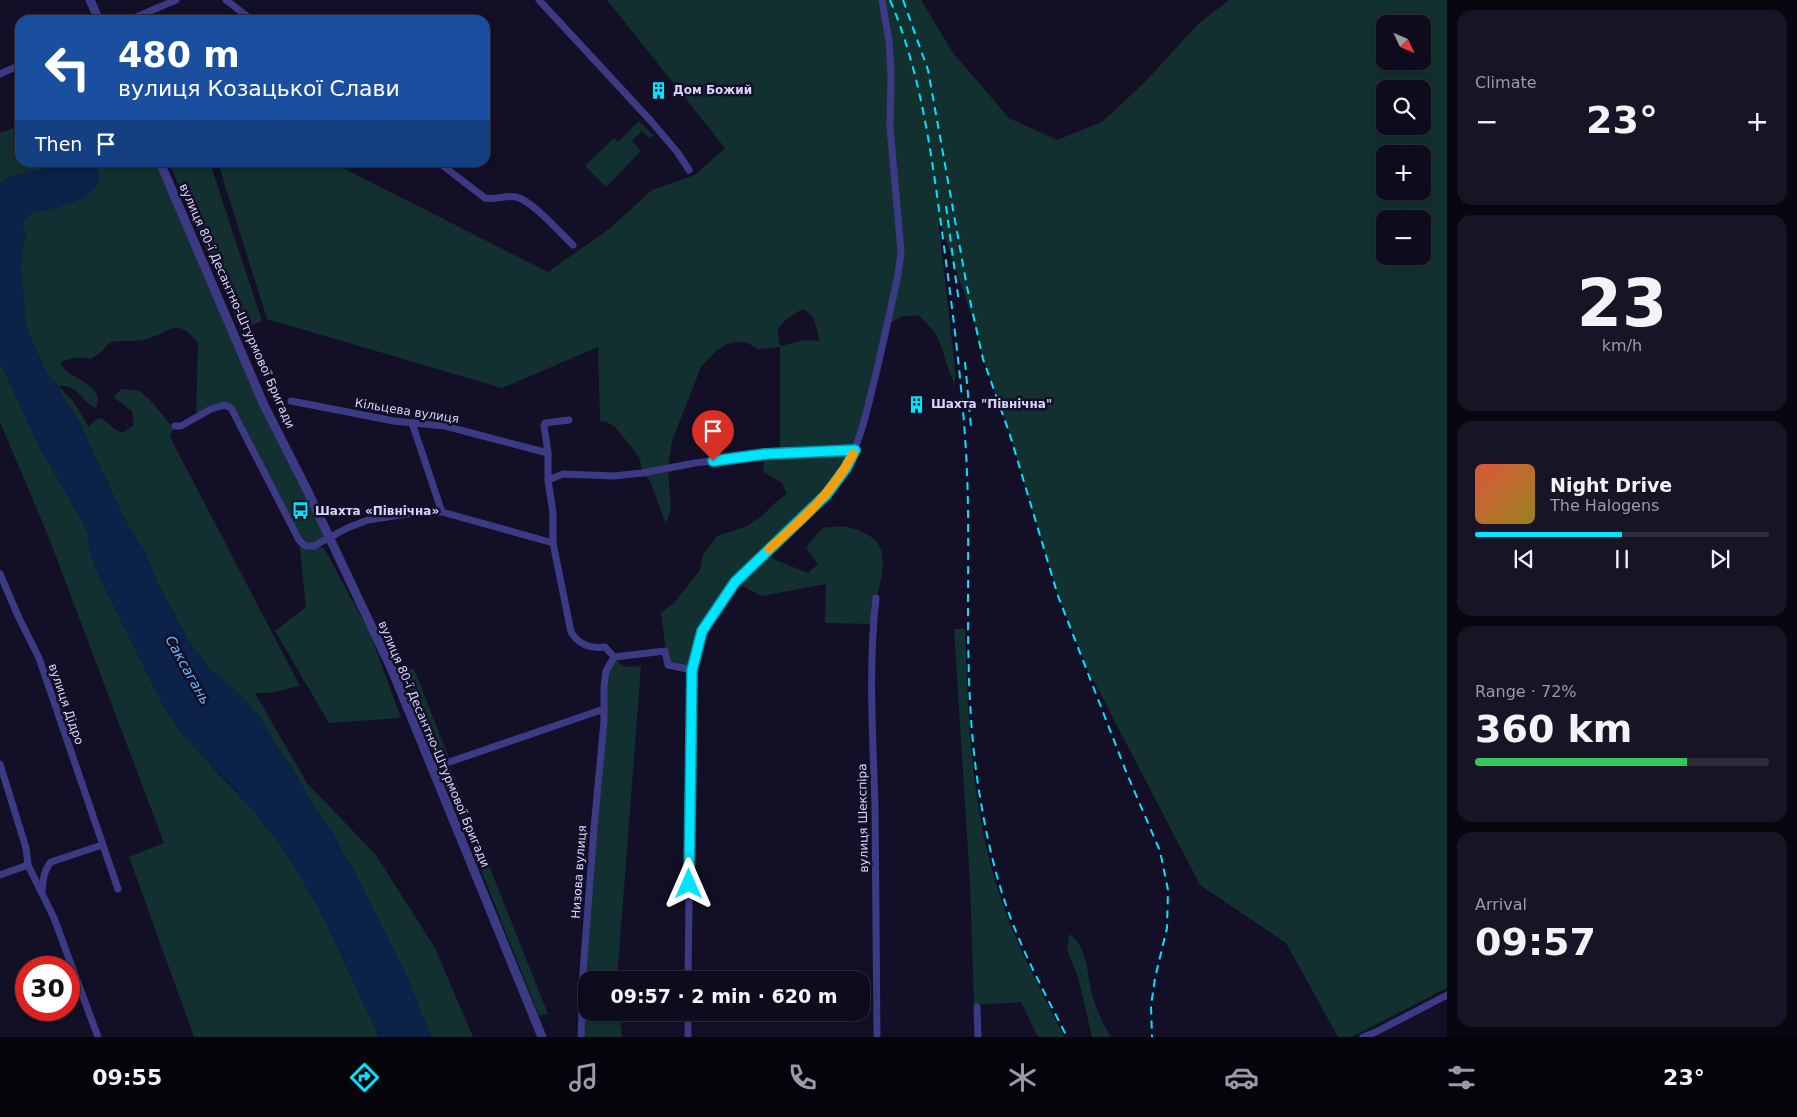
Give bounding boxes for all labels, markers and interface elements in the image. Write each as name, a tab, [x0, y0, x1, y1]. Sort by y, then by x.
north arrow	[1376, 15, 1431, 70]
map controls	[1376, 15, 1431, 265]
icon: left	[35, 35, 100, 100]
text: 480 m	[118, 35, 240, 75]
text: Climate	[1475, 73, 1537, 92]
text: вулиця Козацької Слави	[118, 76, 400, 101]
building icon: Дом Божий	[649, 80, 669, 100]
button: search	[1376, 80, 1431, 135]
place label: Дом Божий	[673, 83, 752, 97]
text: 23°	[1586, 98, 1658, 142]
text: −	[1475, 105, 1498, 138]
text: +	[1746, 105, 1769, 138]
icon: arrive	[92, 130, 120, 158]
text: Then	[35, 133, 82, 155]
button: +	[1376, 145, 1431, 200]
street label: вулиця 80-ї Десантно-Штурмової Бригади	[176, 181, 298, 431]
button: −	[1376, 210, 1431, 265]
text: 23	[1577, 266, 1667, 341]
text: km/h	[1602, 336, 1642, 355]
building icon: Шахта "Північна"	[907, 394, 927, 414]
street label: Кільцева вулиця	[354, 396, 460, 426]
place label: Шахта "Північна"	[931, 397, 1052, 411]
pin	[692, 410, 734, 461]
icon: arrive	[699, 417, 727, 445]
text: Night Drive	[1550, 474, 1672, 496]
text: The Halogens	[1550, 496, 1659, 515]
bus stop icon: Шахта «Північна»	[291, 501, 311, 521]
place label: Шахта «Північна»	[315, 504, 439, 518]
icon: previous	[1510, 545, 1538, 573]
icon: pause	[1608, 545, 1636, 573]
icon: next	[1706, 545, 1734, 573]
street label: вулиця 80-ї Десантно-Штурмової Бригади	[375, 619, 493, 869]
water label: Саксагань	[162, 633, 214, 707]
street label: вулиця Дідро	[46, 662, 86, 746]
text: Range · 72%	[1475, 682, 1577, 701]
text: 360 km	[1475, 707, 1632, 751]
street label: вулиця Шекспіра	[855, 763, 871, 873]
street label: Низова вулиця	[569, 825, 589, 919]
position arrow	[662, 857, 714, 909]
text: Arrival	[1475, 895, 1527, 914]
text: 09:57	[1475, 920, 1596, 964]
speed limit sign: 30	[15, 956, 80, 1021]
text: 09:57 · 2 min · 620 m	[610, 985, 838, 1007]
icon: directions	[347, 1060, 382, 1095]
icon: music	[566, 1060, 601, 1095]
icon: phone	[785, 1060, 820, 1095]
icon: climate	[1005, 1060, 1040, 1095]
icon: car	[1224, 1060, 1259, 1095]
icon: filters	[1444, 1060, 1479, 1095]
text: 09:55	[92, 1065, 162, 1090]
text: 23°	[1663, 1065, 1705, 1090]

